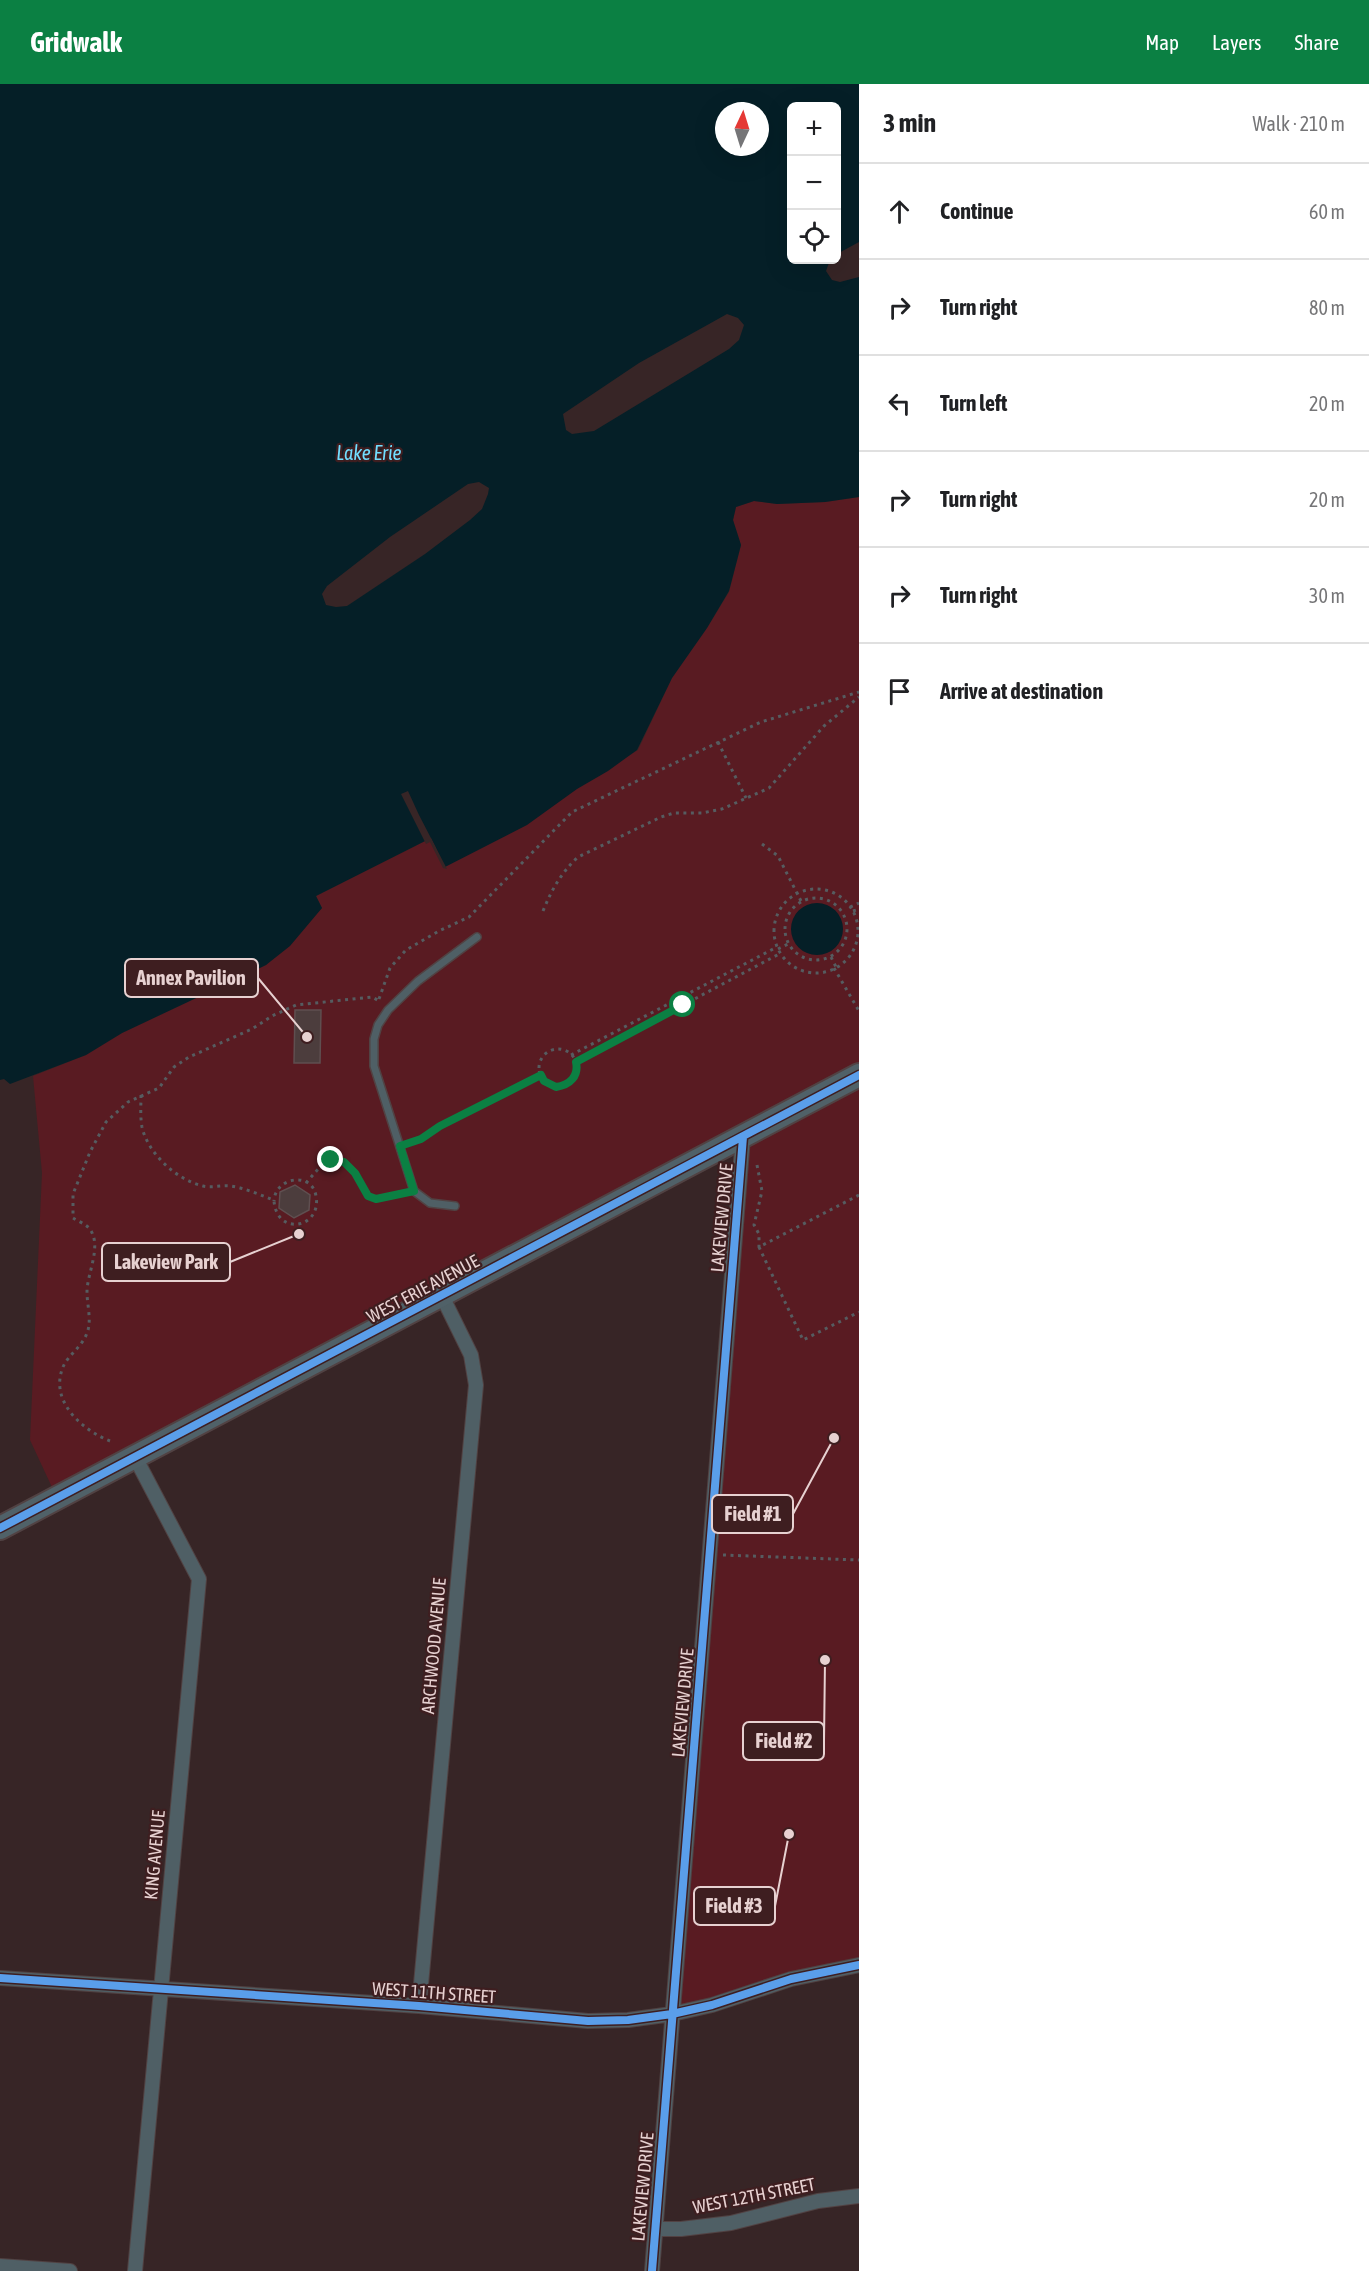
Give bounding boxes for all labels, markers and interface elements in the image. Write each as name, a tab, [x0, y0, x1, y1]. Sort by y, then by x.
text: Gridwalk	[30, 26, 122, 58]
text: Map	[1145, 30, 1179, 54]
text: Layers	[1212, 30, 1262, 54]
text: Share	[1295, 30, 1339, 54]
north arrow	[715, 102, 769, 156]
map controls	[787, 102, 841, 264]
button: +	[787, 102, 841, 156]
text: 3 min	[883, 108, 936, 138]
text: Walk · 210 m	[1253, 112, 1345, 135]
button: −	[787, 156, 841, 210]
icon: ahead	[883, 195, 916, 228]
text: Continue	[940, 198, 1014, 224]
text: 60 m	[1309, 200, 1345, 223]
button: locate	[787, 210, 841, 264]
icon: right	[883, 291, 916, 324]
text: Turn right	[940, 294, 1017, 320]
text: 80 m	[1309, 296, 1345, 319]
icon: left	[883, 387, 916, 420]
text: Turn left	[940, 390, 1007, 416]
text: 20 m	[1309, 392, 1345, 415]
water label: Lake Erie	[336, 441, 402, 464]
icon: right	[883, 483, 916, 516]
text: Turn right	[940, 486, 1017, 512]
text: 20 m	[1309, 488, 1345, 511]
icon: right	[883, 579, 916, 612]
text: Turn right	[940, 582, 1017, 608]
text: 30 m	[1309, 584, 1345, 607]
icon: arrive	[883, 675, 916, 708]
text: Arrive at destination	[940, 678, 1103, 704]
callout: Annex Pavilion	[125, 959, 258, 997]
text: Annex Pavilion	[135, 966, 246, 989]
route start	[669, 991, 695, 1017]
route end	[317, 1146, 343, 1172]
street label: LAKEVIEW DRIVE	[706, 1162, 737, 1273]
callout: Lakeview Park	[102, 1243, 230, 1281]
text: Lakeview Park	[114, 1250, 218, 1273]
street label: WEST ERIE AVENUE	[363, 1250, 483, 1327]
callout: Field #1	[712, 1495, 793, 1533]
text: Field #1	[724, 1502, 782, 1525]
street label: ARCHWOOD AVENUE	[417, 1577, 450, 1715]
street label: LAKEVIEW DRIVE	[667, 1647, 698, 1758]
callout: Field #2	[743, 1722, 824, 1760]
text: Field #2	[755, 1729, 813, 1752]
street label: KING AVENUE	[140, 1809, 169, 1901]
callout: Field #3	[694, 1887, 775, 1925]
text: Field #3	[705, 1894, 763, 1917]
street label: WEST 11TH STREET	[371, 1978, 497, 2007]
street label: LAKEVIEW DRIVE	[627, 2131, 658, 2242]
street label: WEST 12TH STREET	[691, 2173, 817, 2218]

